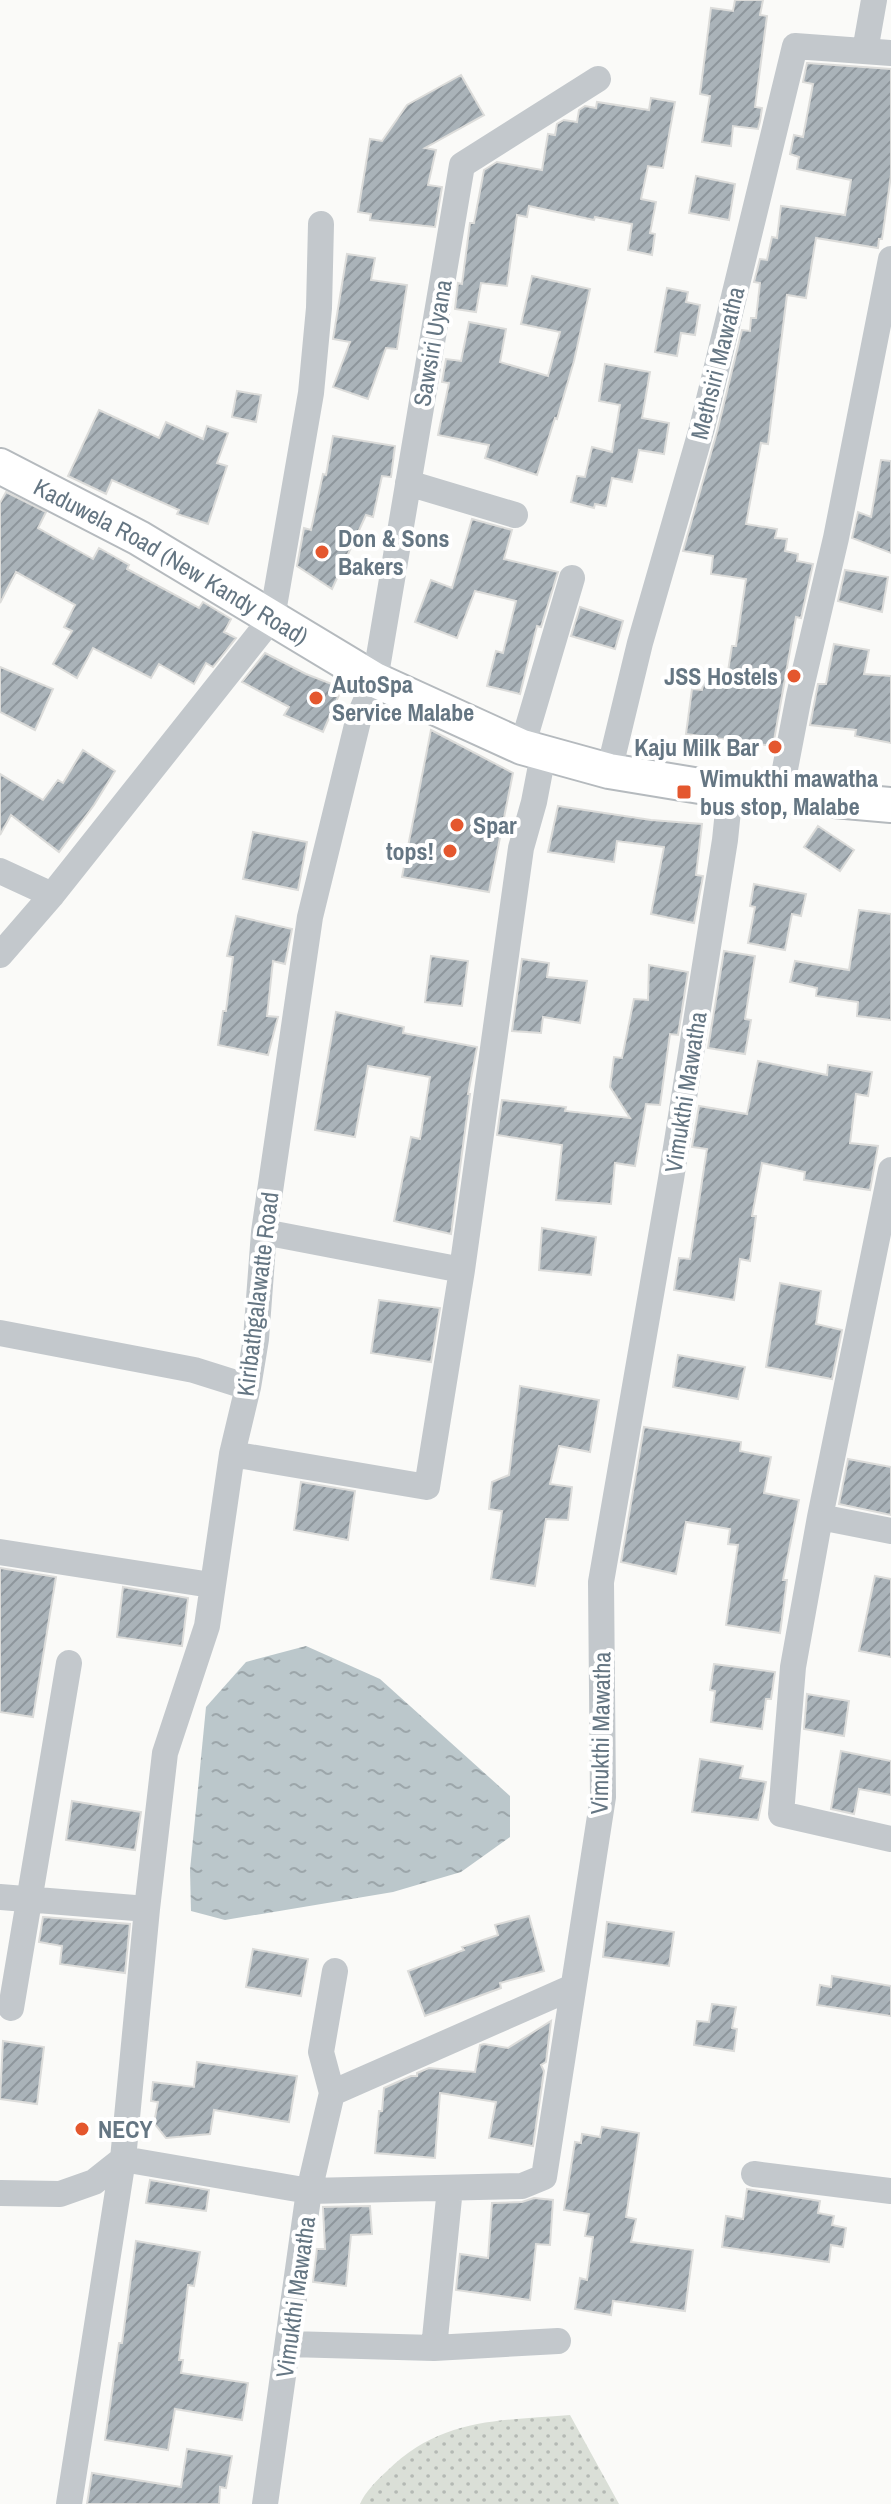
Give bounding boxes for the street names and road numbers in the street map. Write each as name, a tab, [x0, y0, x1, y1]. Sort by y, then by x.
street label: Sawsiri Uyana	[405, 277, 459, 409]
street label: Methsiri Mawatha	[683, 283, 751, 443]
street label: Kaduwela Road (New Kandy Road)	[29, 470, 314, 652]
street label: Vimukthi Mawatha	[656, 1009, 714, 1175]
street label: Kiribathgalawatte Road	[229, 1190, 285, 1398]
street label: Vimukthi Mawatha	[583, 1651, 617, 1815]
street label: Vimukthi Mawatha	[268, 2214, 322, 2380]

